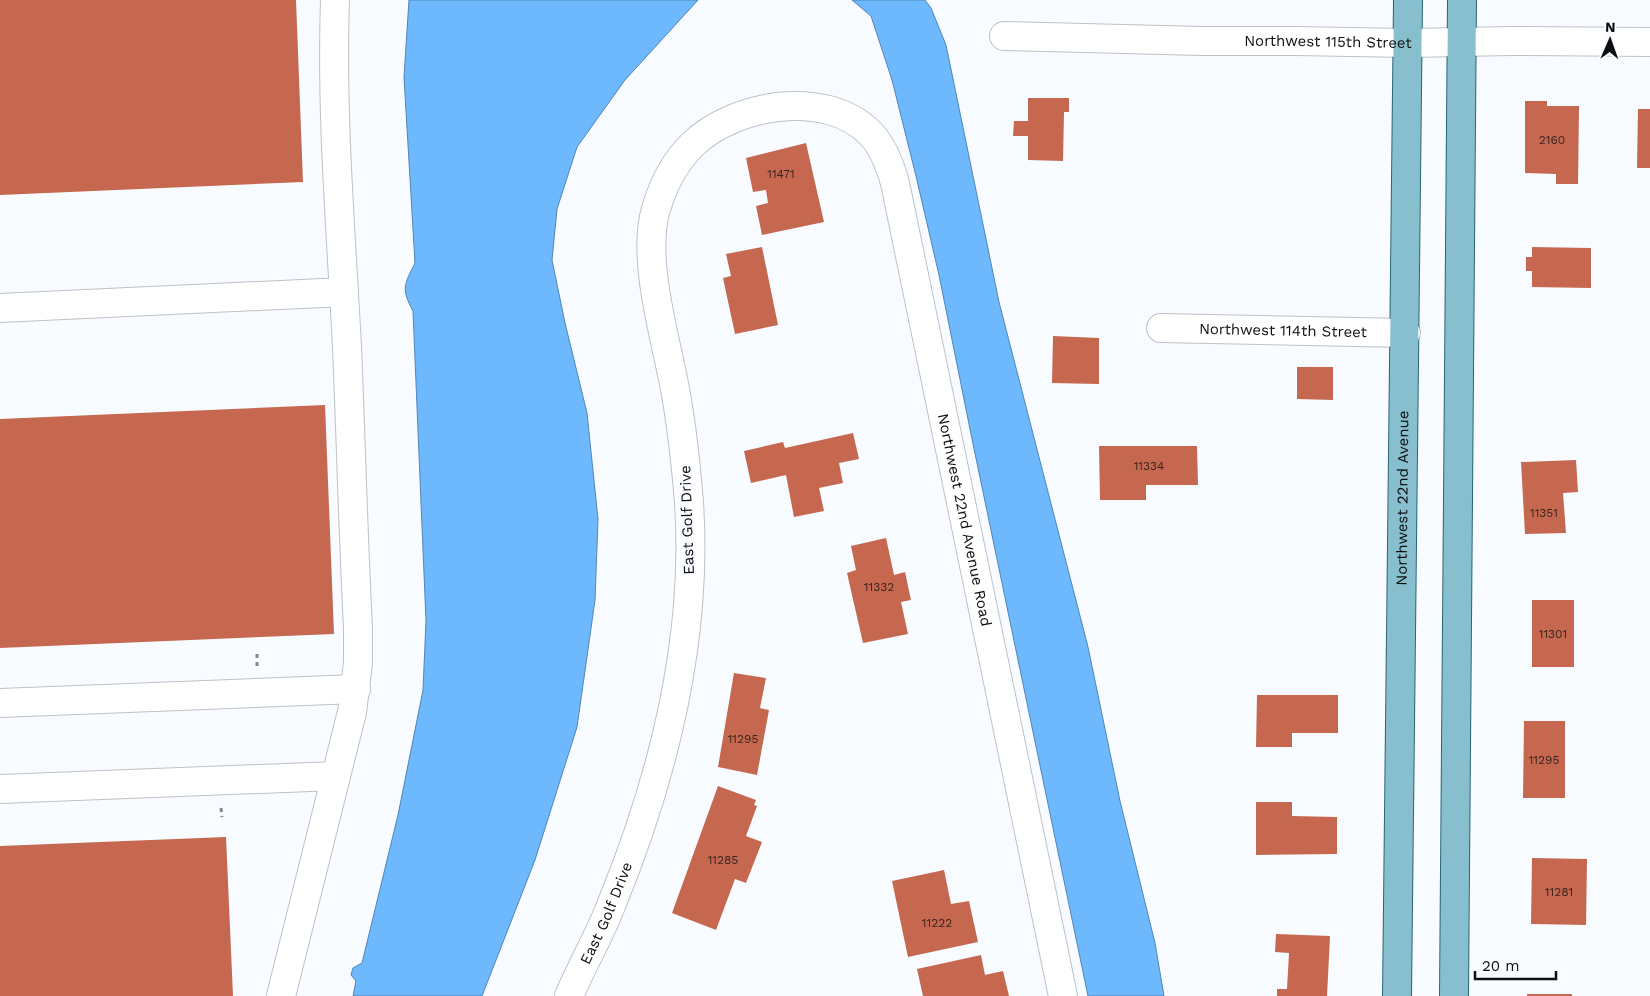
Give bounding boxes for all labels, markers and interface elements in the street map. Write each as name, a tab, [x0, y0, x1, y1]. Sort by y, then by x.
north arrow	[1585, 15, 1635, 65]
text: N	[1605, 19, 1616, 35]
street label: Northwest 115th Street	[1244, 32, 1413, 52]
house number: 2160	[1539, 133, 1565, 147]
house number: 11471	[767, 167, 795, 181]
street label: Northwest 114th Street	[1199, 320, 1368, 341]
street label: Northwest 22nd Avenue	[1393, 410, 1412, 586]
street label: Northwest 22nd Avenue Road	[934, 412, 995, 628]
house number: 11334	[1134, 459, 1164, 473]
street label: East Golf Drive	[676, 465, 698, 575]
house number: 11351	[1530, 506, 1558, 520]
house number: 11332	[864, 580, 894, 594]
house number: 11301	[1539, 627, 1567, 641]
house number: 11295	[728, 732, 758, 746]
house number: 11295	[1529, 753, 1559, 767]
house number: 11285	[708, 853, 738, 867]
street label: East Golf Drive	[576, 860, 636, 967]
house number: 11281	[1545, 885, 1573, 899]
house number: 11222	[922, 916, 952, 930]
scale bar	[1475, 948, 1556, 980]
text: 20 m	[1482, 957, 1520, 975]

